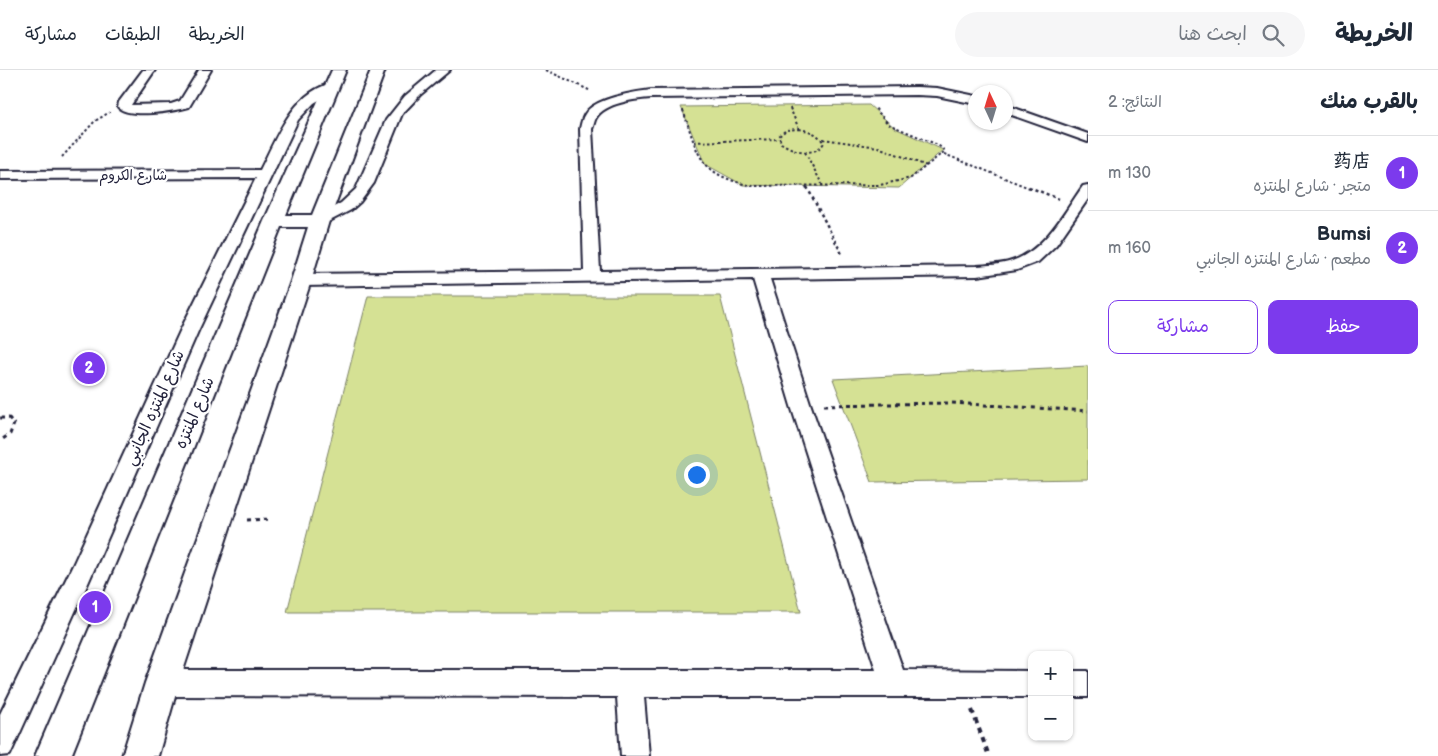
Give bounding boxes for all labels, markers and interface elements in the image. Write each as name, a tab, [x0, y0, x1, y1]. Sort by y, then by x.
search box	[955, 12, 1305, 57]
text: الخريطة	[1335, 19, 1413, 48]
icon: search	[1259, 21, 1287, 49]
text: ابحث هنا	[1178, 23, 1247, 46]
text: مشاركة	[25, 24, 77, 45]
text: الطبقات	[105, 24, 161, 45]
text: الخريطة	[189, 24, 245, 45]
north arrow	[968, 85, 1013, 130]
text: بالقرب منك	[1320, 89, 1418, 114]
text: النتائج: 2	[1108, 93, 1162, 112]
text: 药店	[1333, 150, 1371, 173]
text: 130 m	[1108, 164, 1151, 183]
text: 1	[1399, 164, 1405, 183]
street label: شارع الكروم	[99, 167, 167, 186]
text: متجر · شارع المنتزه	[1253, 177, 1371, 196]
text: Bumsi	[1317, 223, 1371, 246]
text: 160 m	[1108, 239, 1151, 258]
text: 2	[1397, 239, 1407, 258]
text: مطعم · شارع المنتزه الجانبي	[1196, 250, 1371, 269]
button: مشاركة	[1108, 300, 1258, 354]
button: حفظ	[1268, 300, 1418, 354]
street label: شارع المنتزه الجانبي	[121, 347, 193, 470]
pin: 2	[73, 349, 105, 387]
street label: شارع المنتزه	[171, 374, 220, 452]
your location	[684, 462, 710, 488]
pin: 1	[79, 588, 111, 626]
map controls	[1028, 651, 1073, 741]
button: +	[1028, 651, 1073, 696]
button: −	[1028, 696, 1073, 741]

